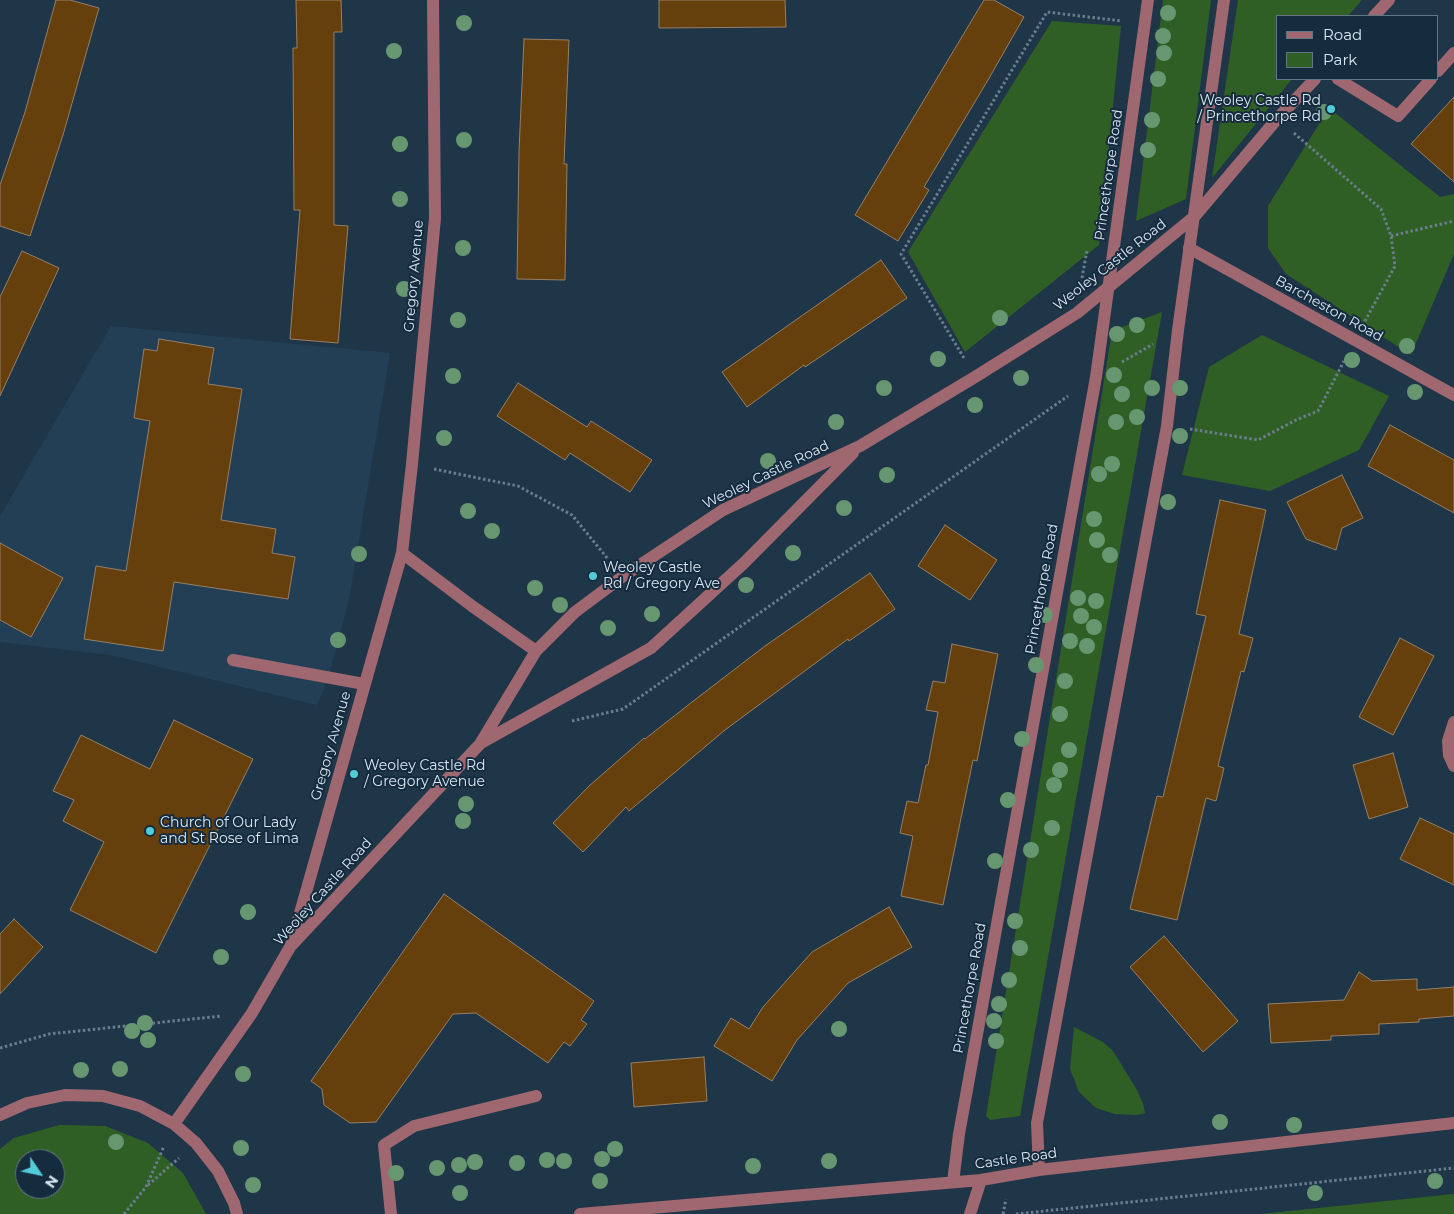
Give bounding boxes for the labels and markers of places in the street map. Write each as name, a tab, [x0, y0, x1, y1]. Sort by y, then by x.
place label: Weoley Castle Rd / Princethorpe Rd	[1197, 93, 1321, 125]
marker: Weoley Castle Rd / Princethorpe Rd	[1325, 103, 1337, 115]
place label: Weoley Castle Rd / Gregory Ave	[603, 560, 720, 592]
marker: Weoley Castle Rd / Gregory Ave	[587, 570, 599, 582]
place label: Weoley Castle Rd / Gregory Avenue	[364, 758, 486, 790]
marker: Weoley Castle Rd / Gregory Avenue	[348, 768, 360, 780]
place label: Church of Our Lady and St Rose of Lima	[160, 815, 299, 848]
marker: Church of Our Lady and St Rose of Lima	[144, 825, 156, 837]

